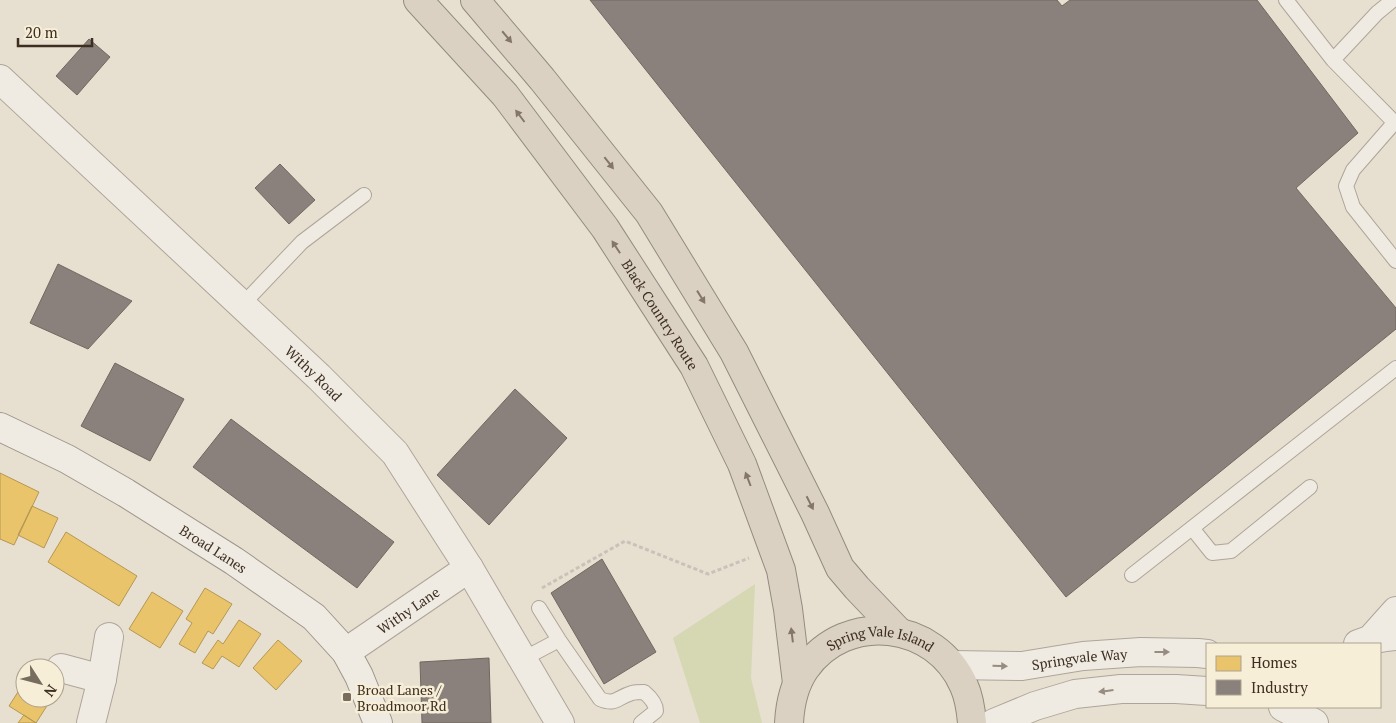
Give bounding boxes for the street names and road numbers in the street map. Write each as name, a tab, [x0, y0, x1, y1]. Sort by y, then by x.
street label: Black Country Route	[618, 255, 703, 373]
street label: Withy Road	[281, 341, 347, 405]
street label: Broad Lanes	[176, 520, 251, 577]
street label: Withy Lane	[373, 582, 443, 638]
street label: Spring Vale Island	[824, 643, 936, 659]
street label: Springvale Way	[1030, 643, 1129, 674]

